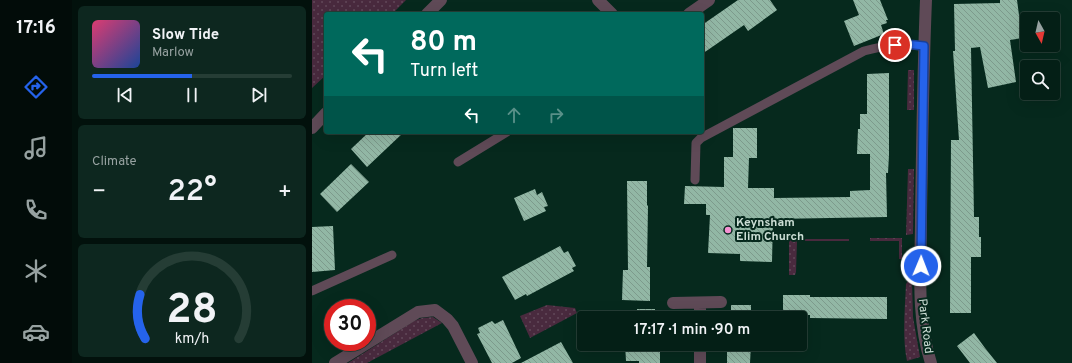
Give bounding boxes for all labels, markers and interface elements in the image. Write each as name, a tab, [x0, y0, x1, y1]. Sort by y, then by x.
north arrow	[1020, 12, 1060, 52]
map controls	[1020, 12, 1060, 100]
text: 17:16	[16, 17, 56, 40]
text: 80 m	[410, 25, 477, 61]
text: Slow Tide	[152, 26, 219, 45]
icon: left	[344, 28, 396, 80]
pin	[878, 28, 912, 62]
icon: arrive	[884, 34, 906, 56]
text: Marlow	[152, 45, 194, 61]
text: Turn left	[410, 60, 478, 83]
button: search	[1020, 60, 1060, 100]
icon: directions	[22, 73, 50, 101]
icon: previous	[114, 84, 136, 106]
icon: pause	[181, 84, 203, 106]
icon: next	[248, 84, 270, 106]
icon: left	[461, 104, 483, 126]
icon: ahead	[503, 104, 525, 126]
icon: right	[545, 104, 567, 126]
icon: music	[22, 134, 50, 162]
text: Climate	[92, 154, 137, 170]
text: 22°	[167, 174, 217, 211]
text: −	[92, 179, 106, 206]
text: +	[278, 179, 292, 206]
icon: phone	[22, 196, 50, 224]
place label: Keynsham Elim Church	[736, 215, 804, 245]
marker: Keynsham Elim Church	[723, 225, 733, 235]
position arrow	[900, 245, 942, 287]
icon: climate	[22, 257, 50, 285]
text: 28	[166, 284, 218, 337]
street label: Park Road	[914, 298, 936, 354]
speed limit sign: 30	[324, 299, 376, 351]
icon: car	[22, 318, 50, 346]
text: 17:17 · 1 min · 90 m	[634, 321, 750, 340]
text: km/h	[175, 329, 209, 347]

